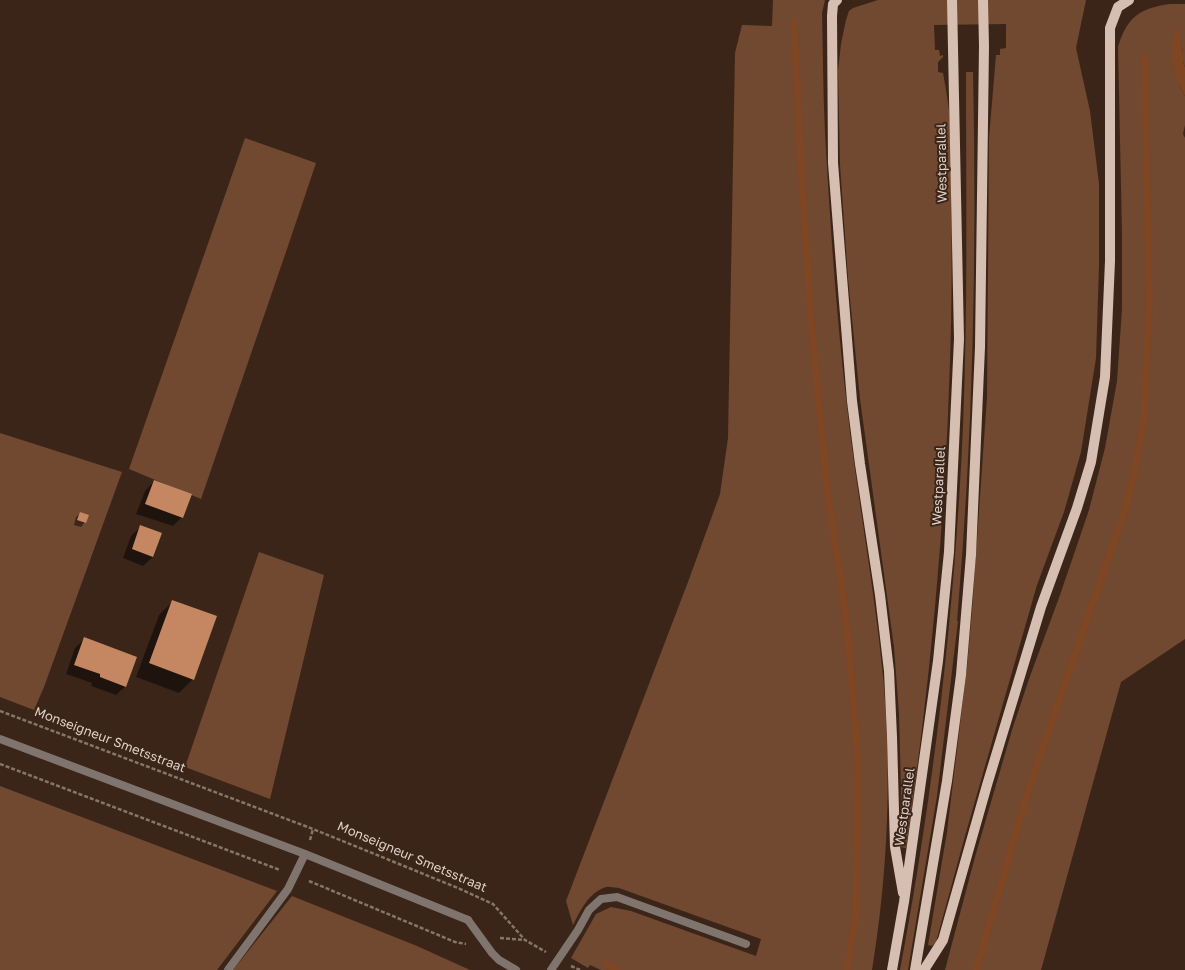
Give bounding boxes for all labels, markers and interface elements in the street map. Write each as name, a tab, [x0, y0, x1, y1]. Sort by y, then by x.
street label: Westparallel	[934, 123, 950, 203]
street label: Westparallel	[929, 446, 949, 526]
street label: Monseigneur Smetsstraat	[32, 704, 188, 776]
street label: Westparallel	[892, 767, 918, 847]
street label: Monseigneur Smetsstraat	[335, 818, 489, 896]

